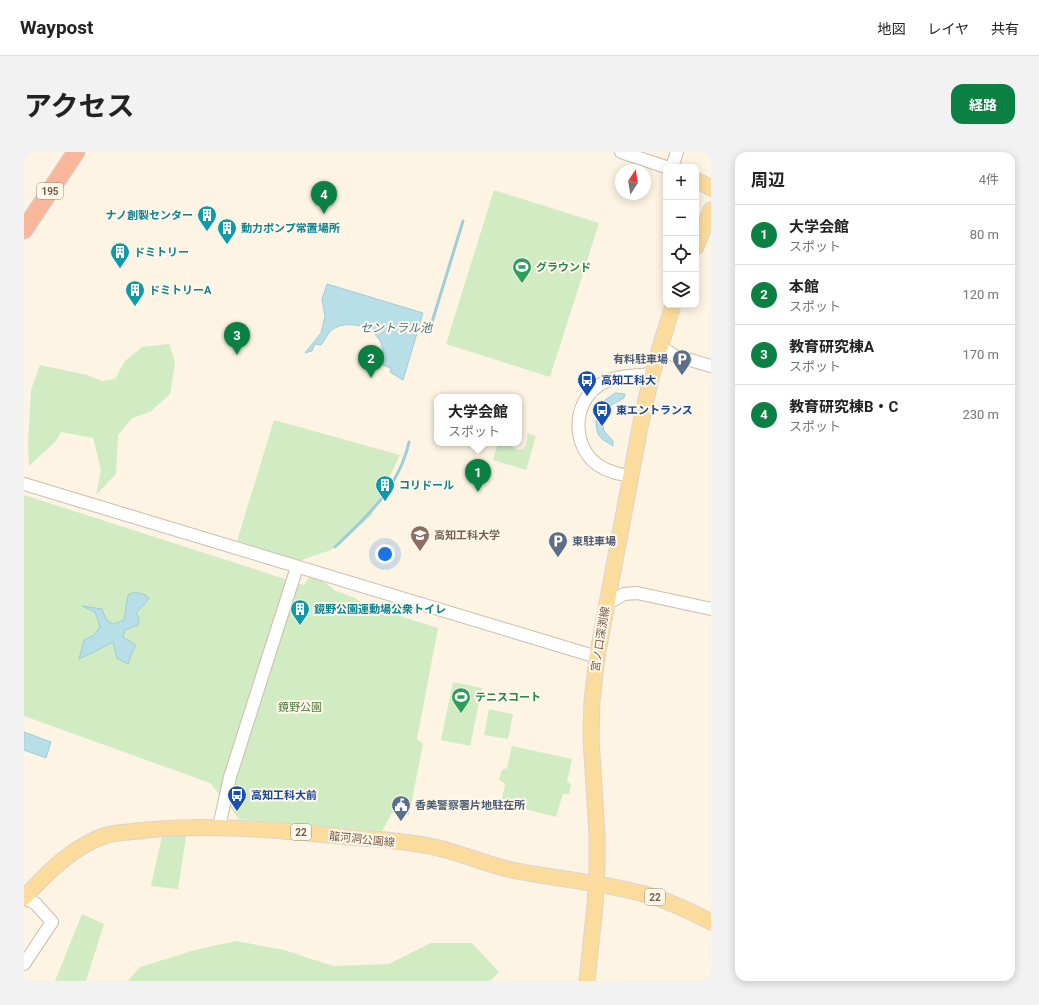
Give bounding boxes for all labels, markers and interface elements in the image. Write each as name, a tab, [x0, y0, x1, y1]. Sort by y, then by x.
text: Waypost	[20, 16, 94, 39]
text: 地図	[877, 21, 905, 37]
text: レイヤ	[927, 21, 969, 37]
text: 共有	[991, 21, 1019, 37]
button: 経路	[951, 84, 1015, 124]
text: アクセス	[24, 90, 135, 123]
north arrow	[615, 164, 651, 200]
map controls	[663, 164, 699, 308]
button: +	[663, 164, 699, 200]
text: 周辺	[751, 170, 785, 190]
text: 4件	[979, 172, 999, 187]
pin: 4	[311, 181, 337, 214]
road number: 195	[37, 183, 63, 199]
button: −	[663, 200, 699, 236]
building icon: ナノ創製センター	[196, 204, 218, 232]
place label: ナノ創製センター	[106, 209, 193, 222]
building icon: 動力ポンプ常置場所	[216, 217, 238, 245]
text: 大学会館	[789, 218, 849, 236]
place label: 動力ポンプ常置場所	[241, 222, 340, 235]
text: 1	[760, 227, 768, 242]
text: 80 m	[970, 227, 999, 242]
button: locate	[663, 236, 699, 272]
text: スポット	[789, 239, 841, 254]
building icon: ドミトリー	[109, 241, 131, 269]
place label: ドミトリー	[134, 246, 189, 259]
sports icon: グラウンド	[511, 256, 533, 284]
place label: グラウンド	[536, 261, 591, 274]
button: layers	[663, 272, 699, 308]
text: 本館	[789, 278, 819, 296]
building icon: ドミトリーA	[124, 279, 146, 307]
place label: ドミトリーA	[149, 284, 212, 297]
text: 2	[760, 287, 768, 302]
text: 120 m	[962, 287, 999, 302]
text: スポット	[789, 299, 841, 314]
water label: セントラル池	[360, 321, 433, 335]
pin: 3	[224, 322, 250, 355]
text: 教育研究棟A	[789, 338, 874, 356]
pin: 2	[358, 345, 384, 378]
text: 3	[760, 347, 768, 362]
text: 170 m	[962, 347, 999, 362]
parking icon: 有料駐車場	[671, 348, 693, 376]
place label: 有料駐車場	[613, 353, 668, 366]
text: スポット	[789, 359, 841, 374]
bus stop icon: 高知工科大	[576, 369, 598, 397]
place label: 高知工科大	[601, 374, 656, 387]
popup	[434, 394, 522, 446]
text: 教育研究棟B・C	[789, 398, 898, 416]
bus stop icon: 東エントランス	[591, 399, 613, 427]
text: 大学会館	[448, 403, 508, 421]
place label: 東エントランス	[616, 404, 693, 417]
text: 4	[760, 407, 768, 422]
text: 230 m	[962, 407, 999, 422]
text: スポット	[789, 419, 841, 434]
text: スポット	[448, 424, 500, 439]
pin: 1	[465, 459, 491, 492]
building icon: コリドール	[374, 474, 396, 502]
place label: コリドール	[399, 479, 454, 492]
school or university icon: 高知工科大学	[409, 524, 431, 552]
place label: 高知工科大学	[434, 529, 500, 542]
parking icon: 東駐車場	[547, 530, 569, 558]
place label: 東駐車場	[572, 535, 616, 548]
your location	[375, 544, 395, 564]
building icon: 鏡野公園運動場公衆トイレ	[289, 598, 311, 626]
place label: 鏡野公園運動場公衆トイレ	[314, 603, 446, 616]
street label: 宮ノ口深渕線	[589, 605, 612, 673]
sports icon: テニスコート	[450, 686, 472, 714]
place label: テニスコート	[475, 691, 541, 704]
park label: 鏡野公園	[278, 701, 322, 714]
bus stop icon: 高知工科大前	[226, 784, 248, 812]
place label: 高知工科大前	[251, 789, 317, 802]
public building icon: 香美警察署片地駐在所	[390, 794, 412, 822]
place label: 香美警察署片地駐在所	[415, 799, 525, 812]
road number: 22	[291, 824, 311, 840]
street label: 龍河洞公園線	[328, 830, 395, 849]
road number: 22	[645, 889, 665, 905]

